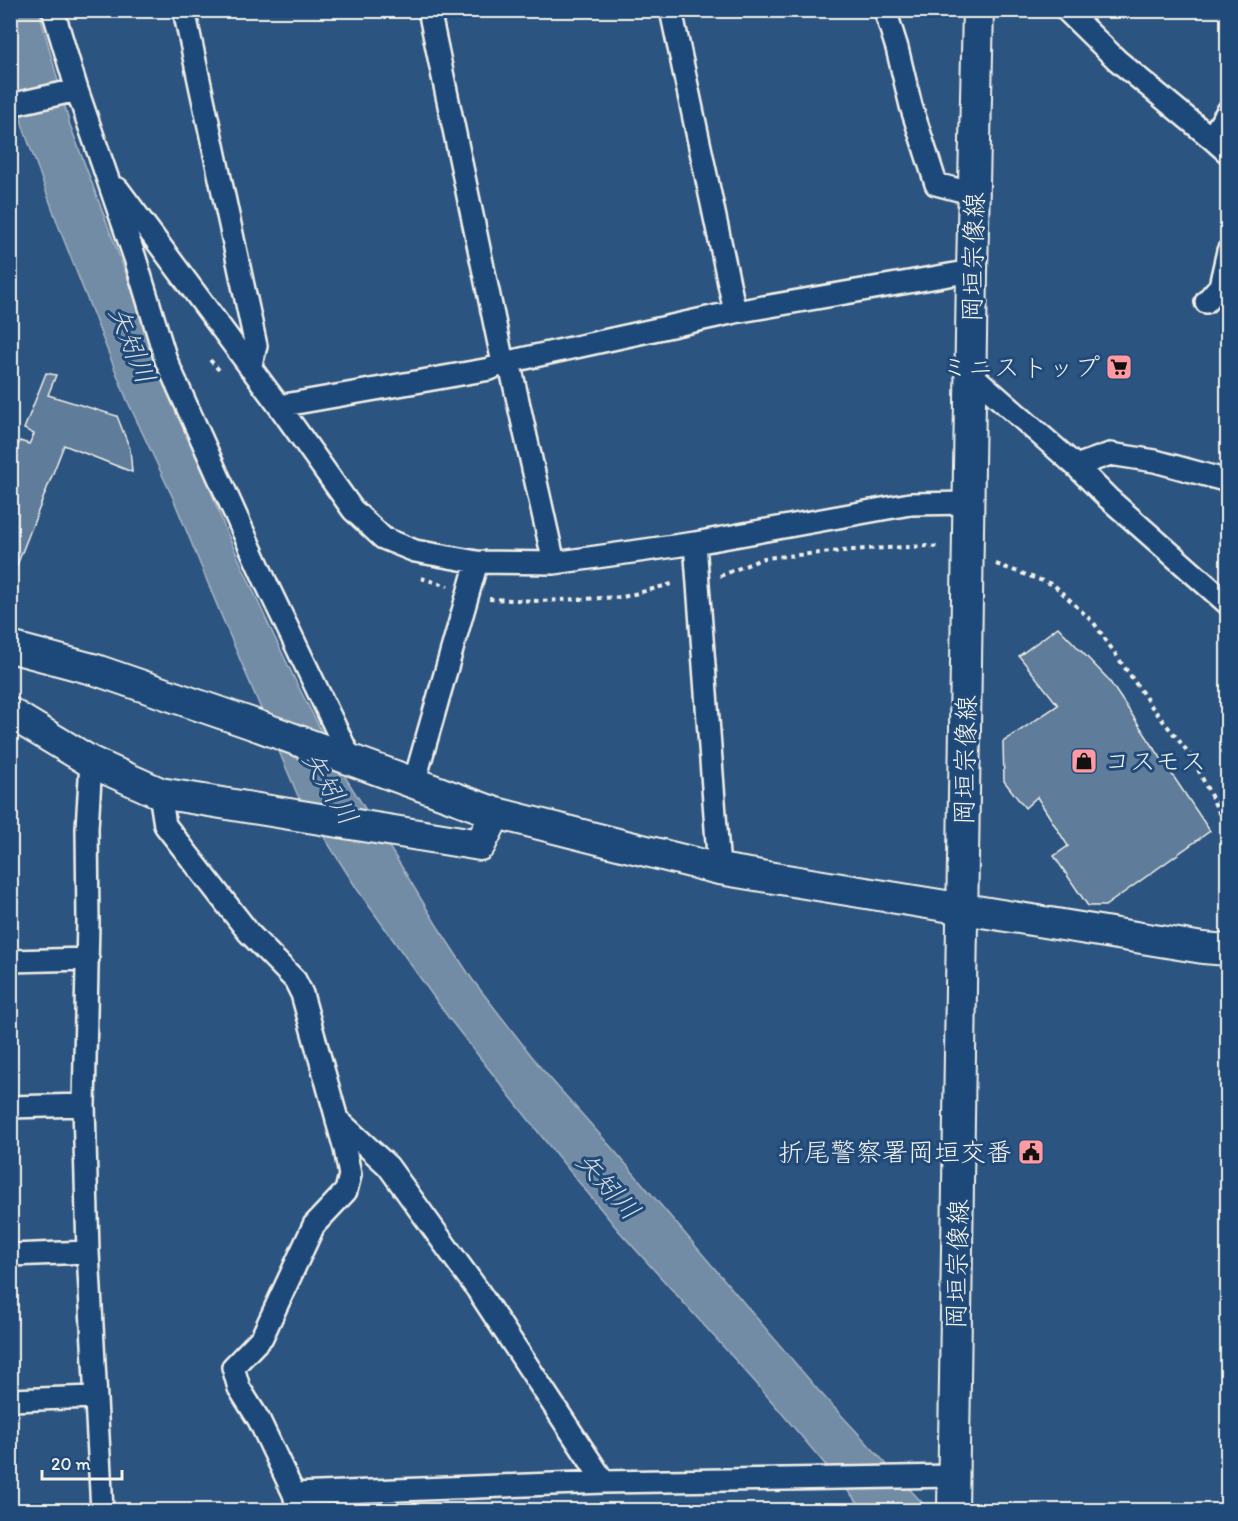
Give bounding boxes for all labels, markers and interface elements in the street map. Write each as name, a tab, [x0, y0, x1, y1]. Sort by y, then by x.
street label: 岡垣宗像線	[956, 192, 990, 322]
water label: 矢矧川	[102, 301, 163, 389]
place label: ミニストップ	[941, 351, 1100, 383]
supermarket icon: ミニストップ	[1104, 352, 1134, 382]
street label: 岡垣宗像線	[948, 695, 982, 825]
water label: 矢矧川	[295, 745, 365, 831]
place label: コスモス	[1104, 745, 1206, 777]
shop icon: コスモス	[1069, 746, 1099, 776]
place label: 折尾警察署岡垣交番	[778, 1136, 1012, 1168]
public building icon: 折尾警察署岡垣交番	[1016, 1137, 1046, 1167]
water label: 矢矧川	[569, 1145, 648, 1227]
street label: 岡垣宗像線	[940, 1199, 974, 1329]
scale bar	[42, 1443, 122, 1481]
text: 20 m	[51, 1453, 91, 1475]

